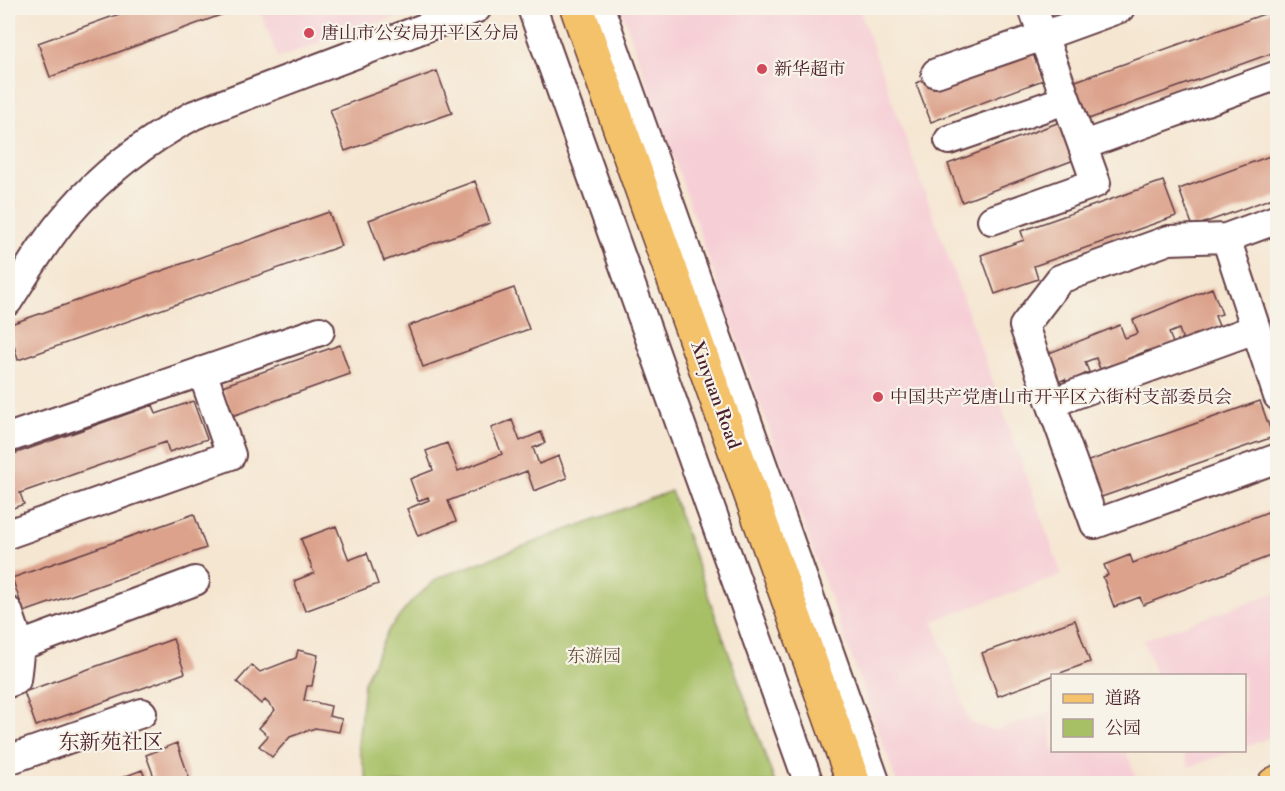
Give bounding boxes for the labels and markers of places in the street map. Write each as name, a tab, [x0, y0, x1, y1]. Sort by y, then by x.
place label: 唐山市公安局开平区分局	[321, 22, 519, 45]
marker: 唐山市公安局开平区分局	[302, 26, 316, 40]
place label: 新华超市	[774, 58, 846, 81]
marker: 新华超市	[755, 62, 769, 76]
place label: 中国共产党唐山市开平区六街村支部委员会	[890, 386, 1232, 409]
marker: 中国共产党唐山市开平区六街村支部委员会	[871, 390, 885, 404]

